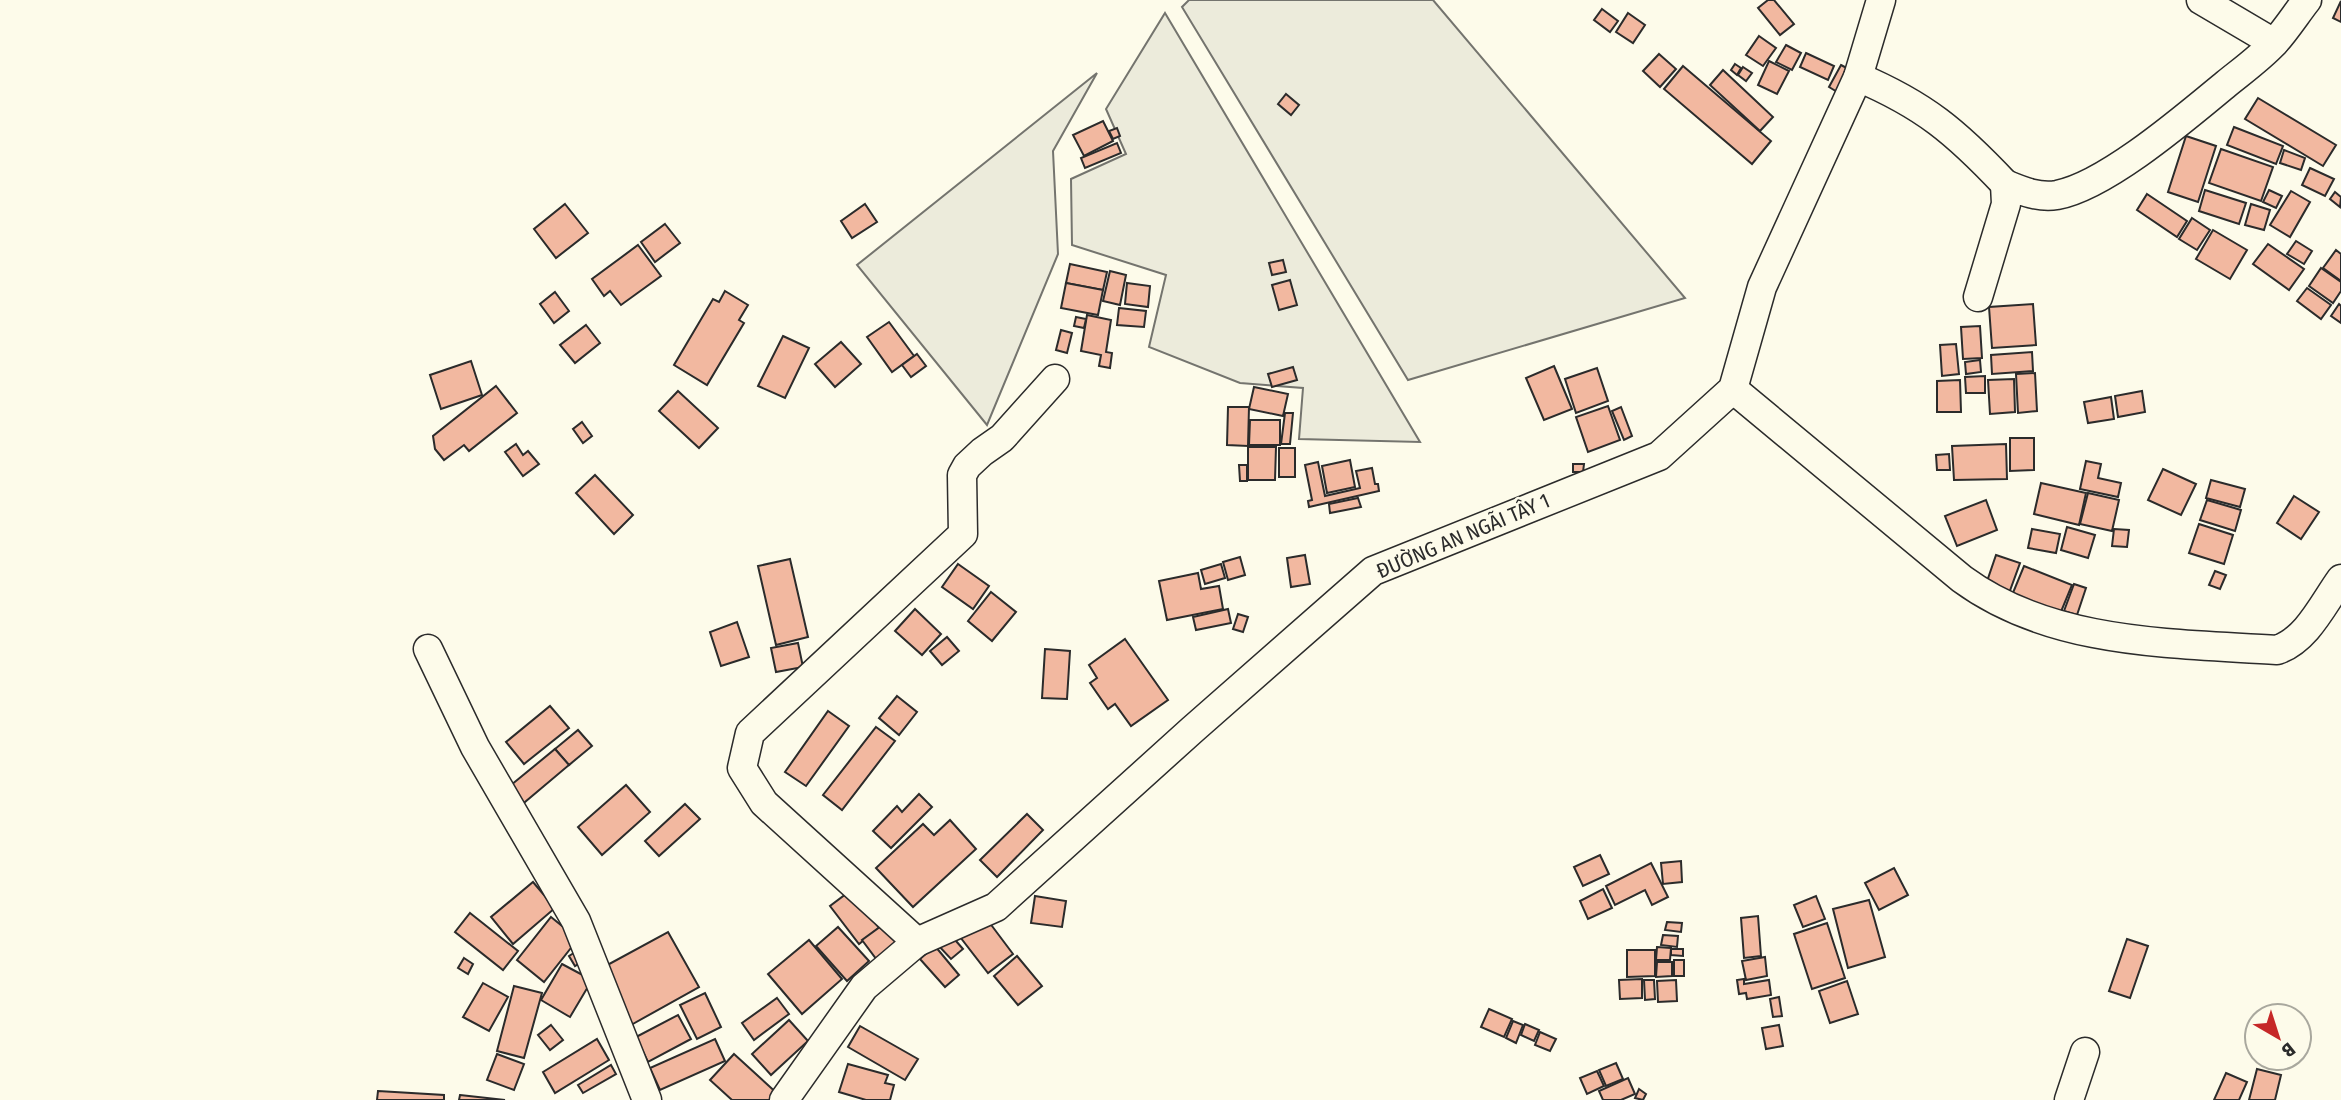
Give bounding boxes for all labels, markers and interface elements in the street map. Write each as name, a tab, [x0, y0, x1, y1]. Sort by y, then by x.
street label: ĐƯỜNG AN NGÃI TÂY 1	[1372, 488, 1554, 584]
north arrow	[2243, 1002, 2313, 1072]
text: B	[2277, 1038, 2300, 1062]

